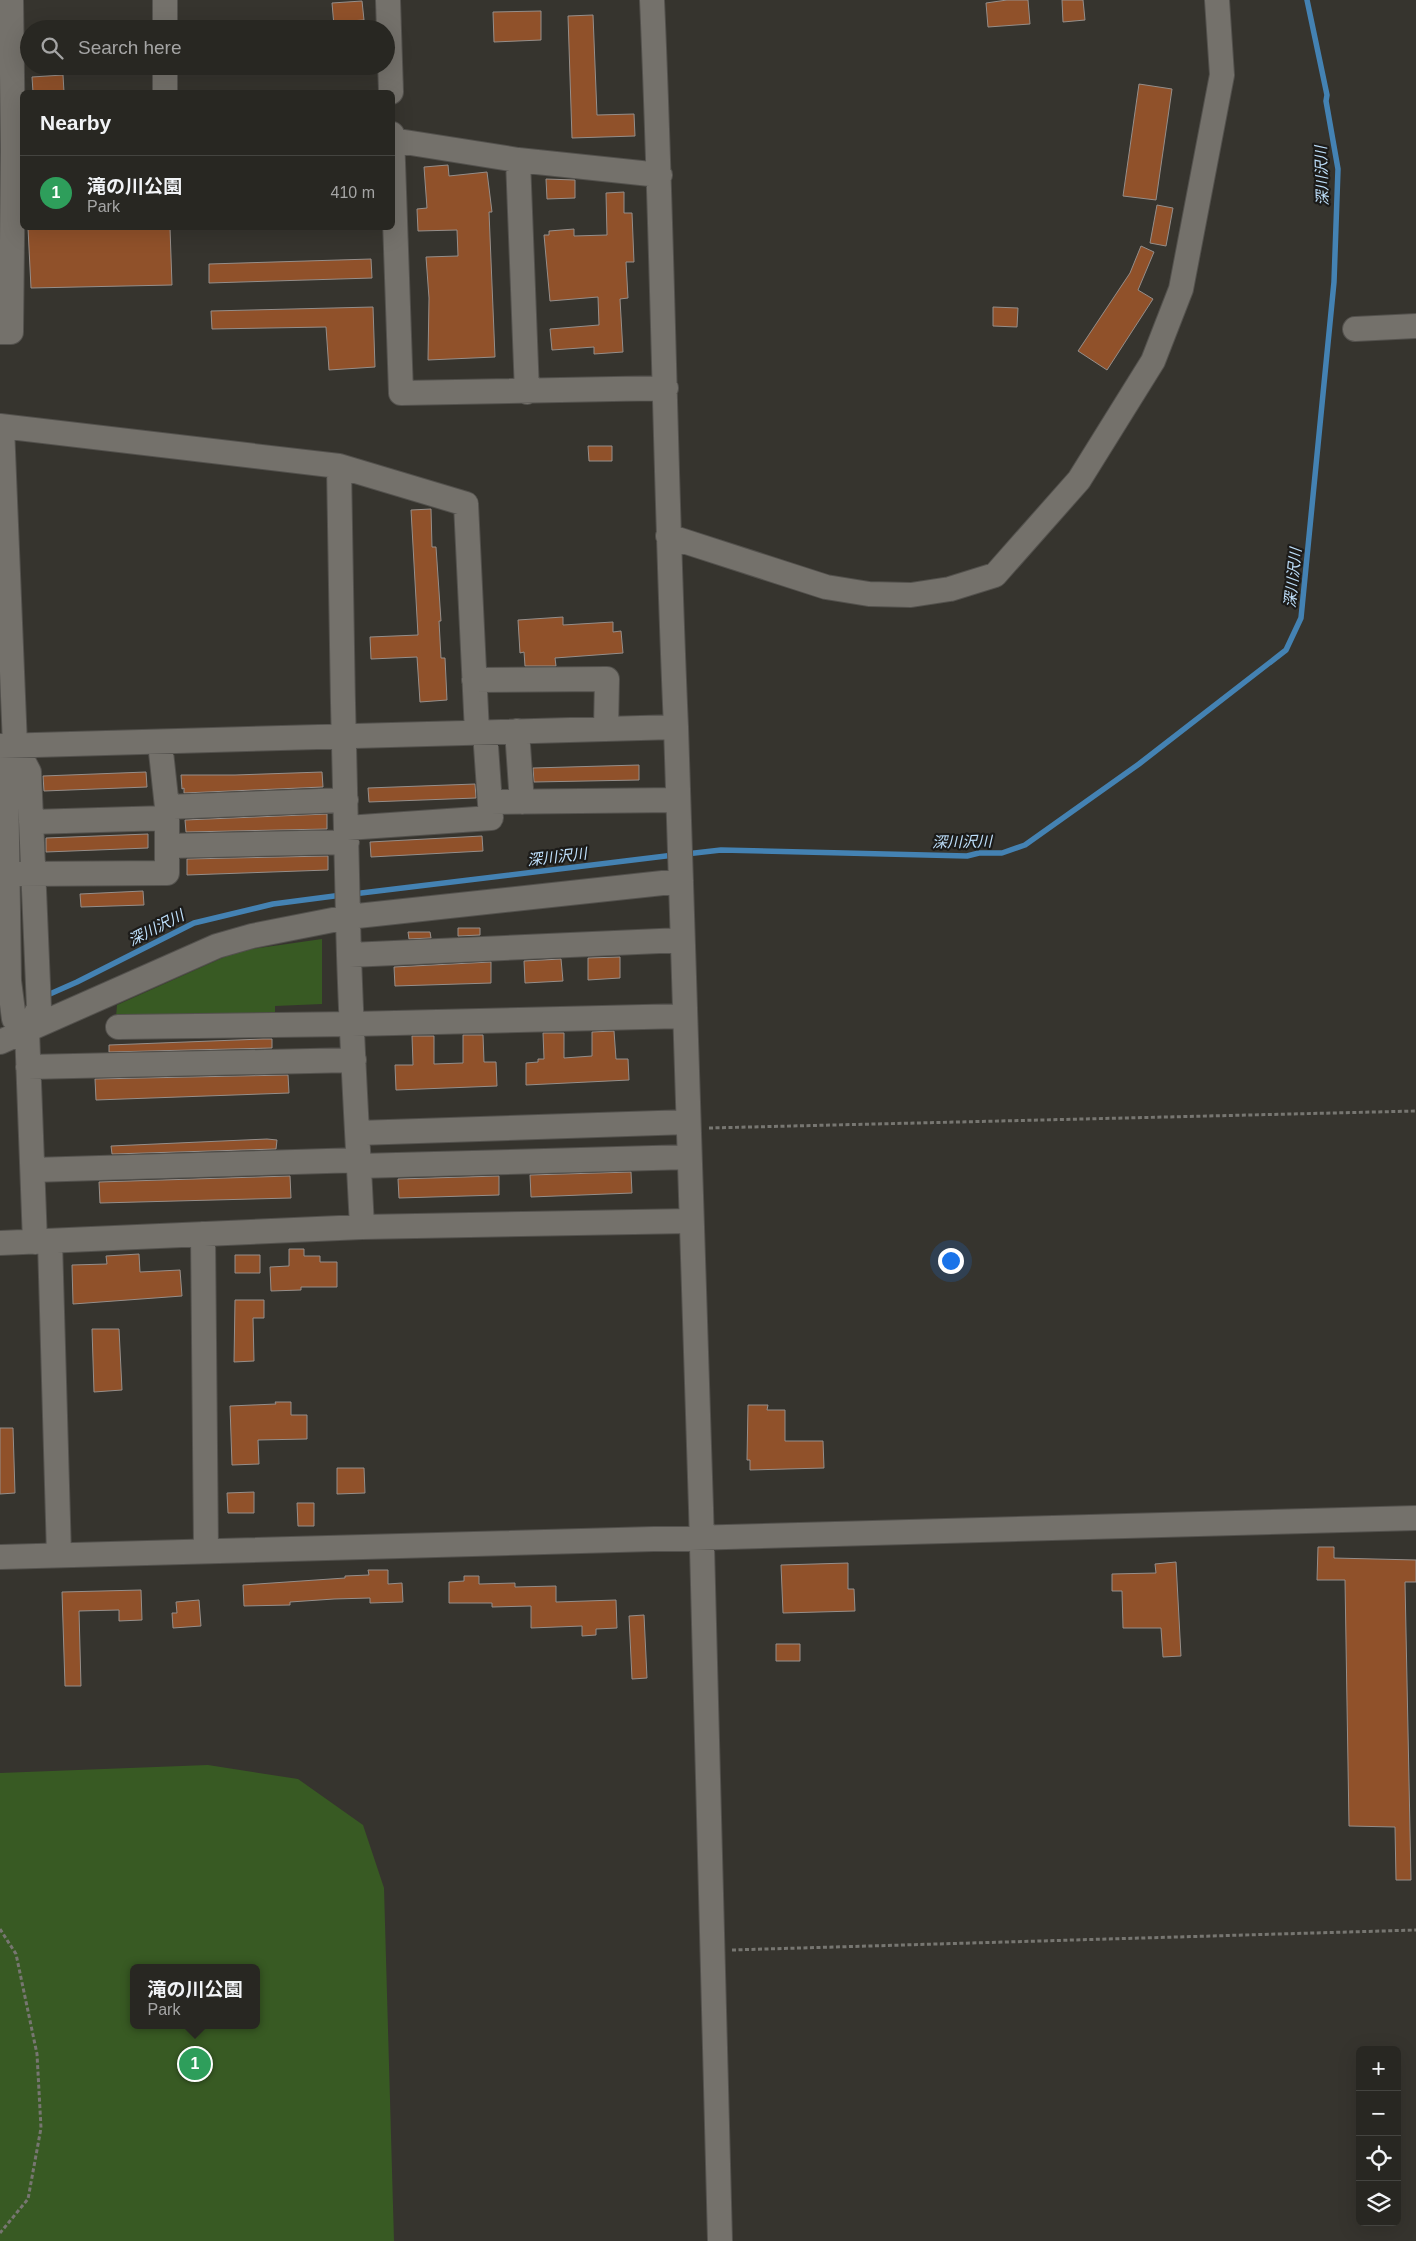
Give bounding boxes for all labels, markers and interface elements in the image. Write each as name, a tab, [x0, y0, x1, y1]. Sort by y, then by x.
search box	[20, 20, 395, 75]
icon: search	[38, 34, 66, 62]
text: Search here	[78, 37, 182, 58]
text: Nearby	[40, 111, 111, 134]
water label: 深川沢川	[1312, 144, 1331, 206]
text: 滝の川公園	[87, 176, 182, 197]
text: 1	[52, 184, 60, 201]
text: 410 m	[331, 184, 375, 201]
text: Park	[87, 198, 120, 215]
water label: 深川沢川	[1281, 545, 1304, 609]
water label: 深川沢川	[932, 832, 994, 851]
water label: 深川沢川	[526, 844, 590, 869]
water label: 深川沢川	[125, 905, 188, 949]
your location	[938, 1248, 964, 1274]
popup	[130, 1964, 260, 2029]
text: 滝の川公園	[147, 1979, 243, 2000]
text: Park	[147, 2001, 180, 2018]
pin: 1	[179, 2045, 211, 2083]
map controls	[1356, 2046, 1401, 2226]
button: +	[1356, 2046, 1401, 2091]
button: −	[1356, 2091, 1401, 2136]
button: locate	[1356, 2136, 1401, 2181]
button: layers	[1356, 2181, 1401, 2226]

